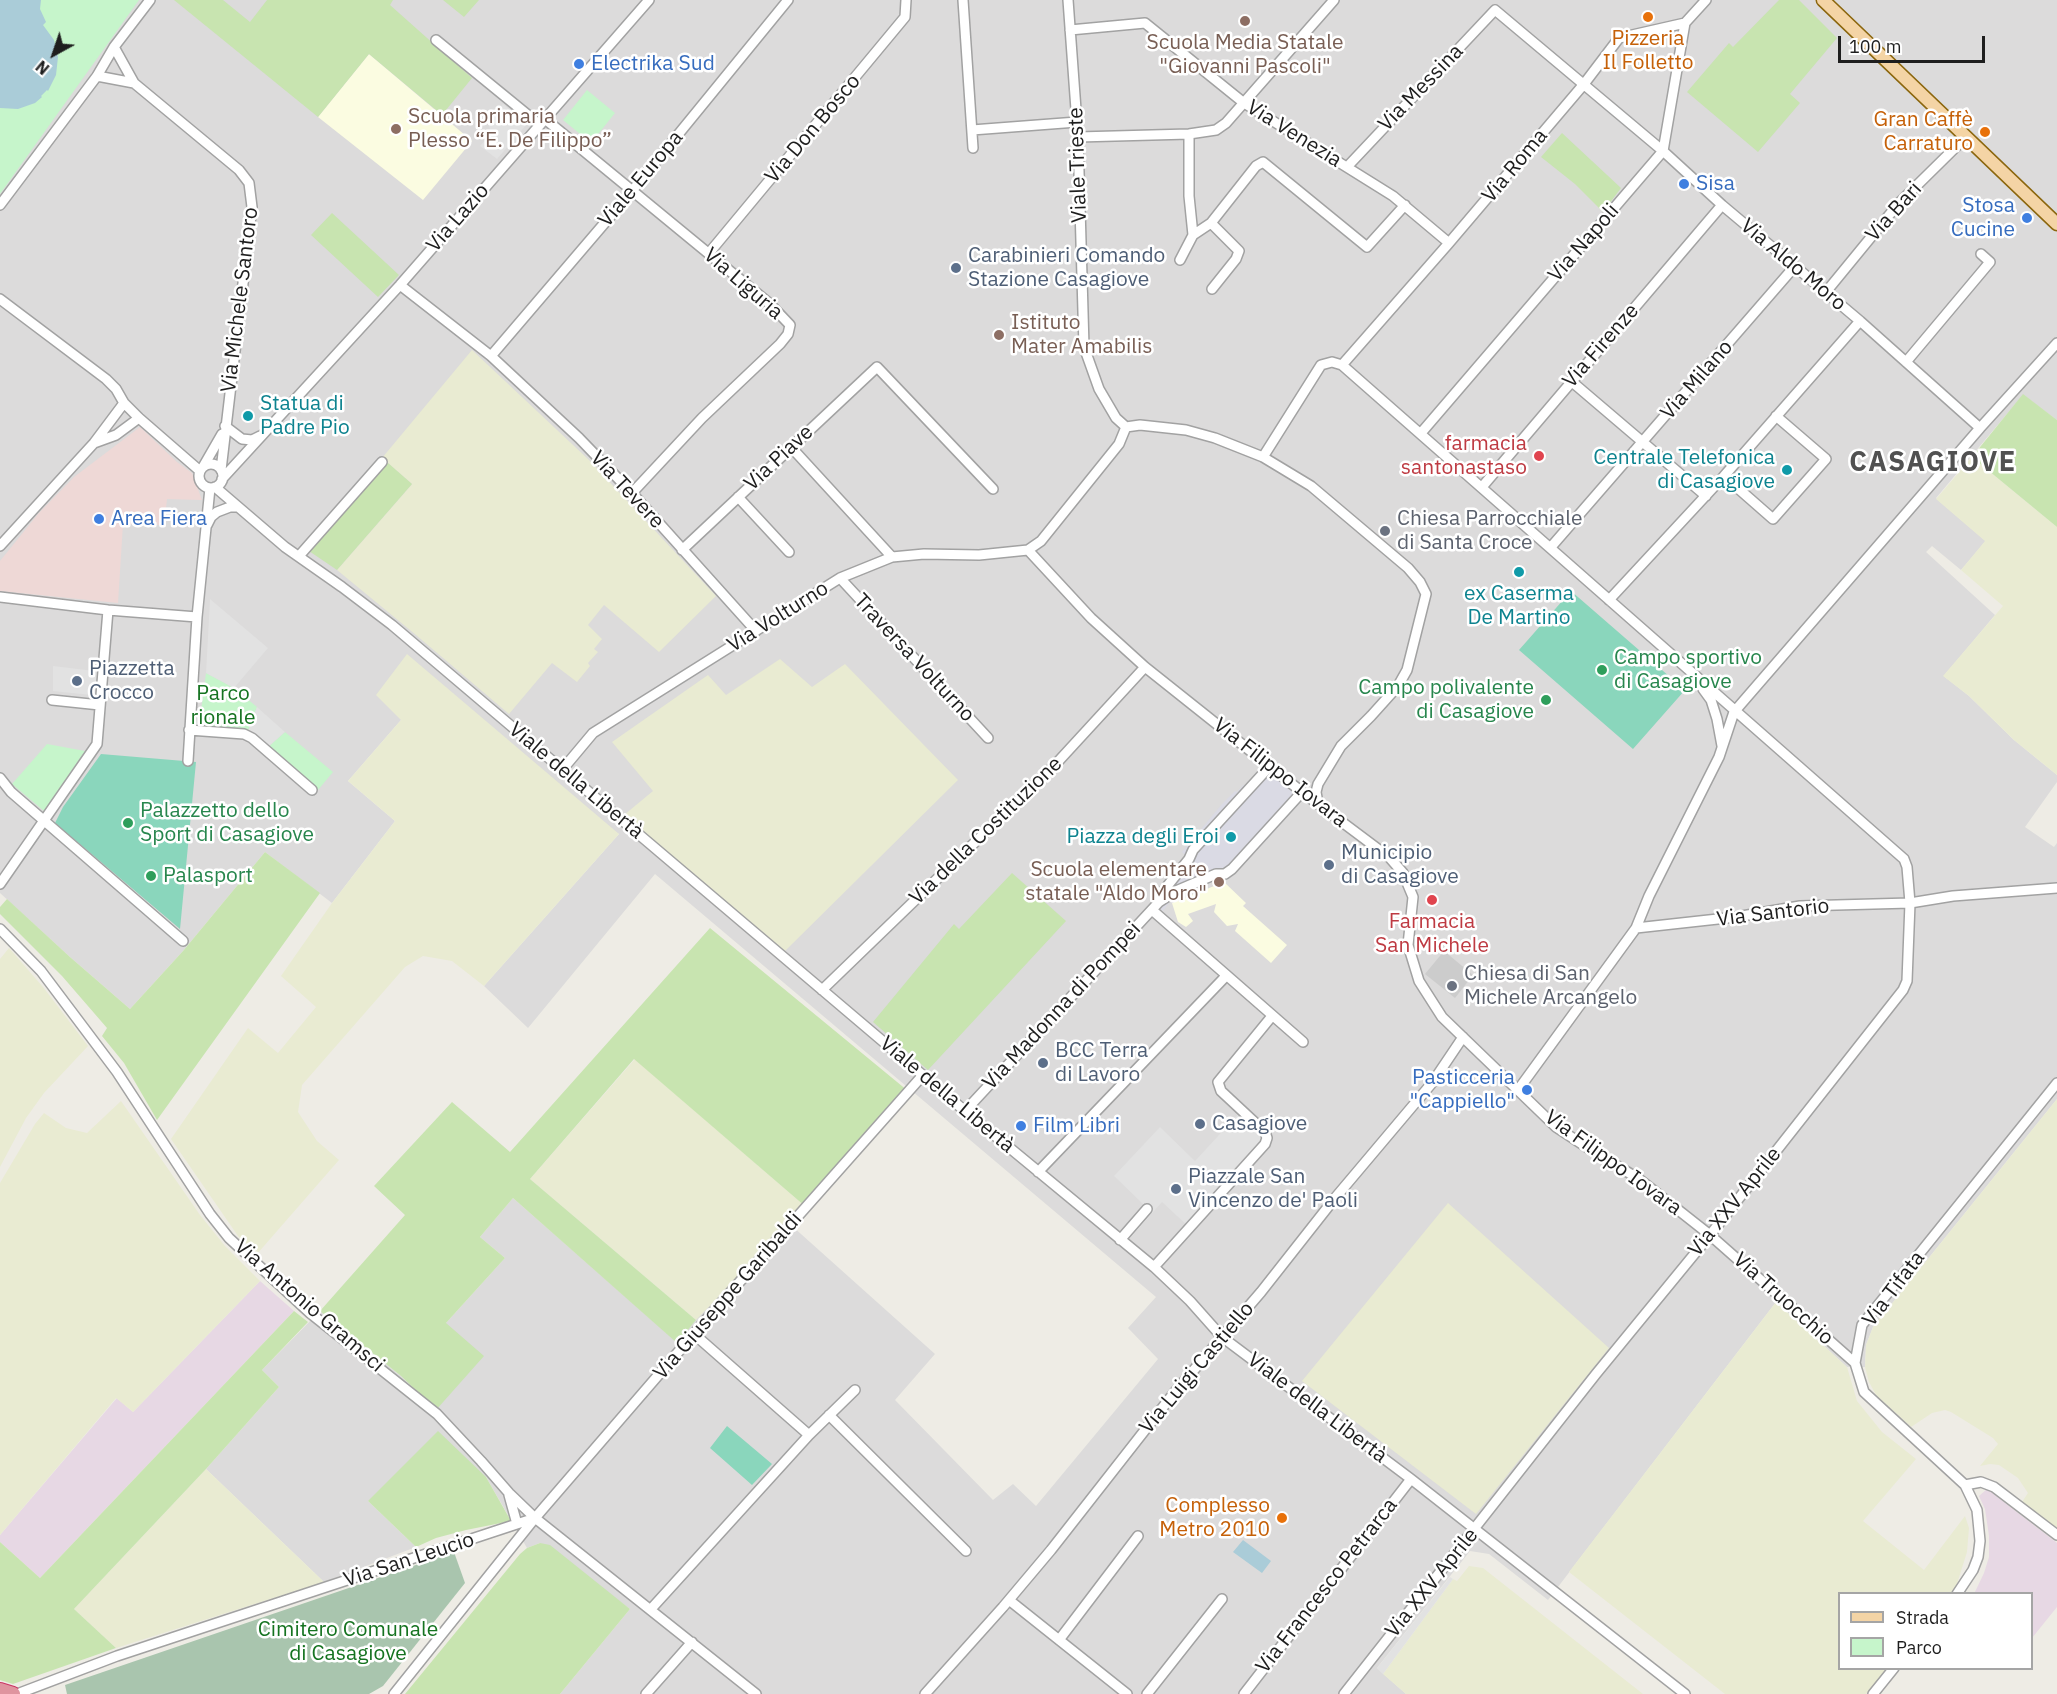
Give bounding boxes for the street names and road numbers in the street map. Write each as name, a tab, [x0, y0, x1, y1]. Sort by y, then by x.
street label: Via Messina	[1373, 39, 1469, 137]
street label: Via Don Bosco	[760, 69, 866, 189]
street label: Via Venezia	[1242, 95, 1346, 173]
street label: Viale Trieste	[1063, 107, 1093, 223]
street label: Via Roma	[1477, 124, 1553, 208]
street label: Viale Europa	[593, 126, 689, 232]
street label: Via Bari	[1861, 177, 1927, 247]
street label: Via Lazio	[421, 179, 495, 257]
street label: Via Napoli	[1543, 199, 1625, 287]
street label: Via Michele Santoro	[216, 206, 264, 394]
street label: Via Aldo Moro	[1735, 213, 1851, 317]
street label: Via Liguria	[698, 243, 788, 325]
street label: Via Firenze	[1558, 299, 1644, 393]
street label: Via Milano	[1656, 335, 1738, 425]
street label: Via Piave	[739, 420, 819, 496]
street label: Via Tevere	[585, 446, 669, 534]
street label: Via Volturno	[723, 576, 833, 658]
street label: Traversa Volturno	[848, 589, 980, 727]
street label: Via Filippo Iovara	[1208, 713, 1352, 833]
street label: Viale della Libertà	[503, 717, 649, 845]
street label: Via della Costituzione	[904, 752, 1068, 910]
street label: Via Santorio	[1715, 894, 1831, 932]
street label: Via Madonna di Pompei	[978, 917, 1146, 1095]
street label: Viale della Libertà	[874, 1031, 1020, 1159]
street label: Via Filippo Iovara	[1540, 1105, 1686, 1221]
street label: Via XXV Aprile	[1683, 1142, 1787, 1262]
street label: Via Giuseppe Garibaldi	[648, 1207, 808, 1385]
street label: Via Antonio Gramsci	[229, 1234, 389, 1378]
street label: Via Tifata	[1857, 1246, 1931, 1332]
street label: Via Truocchio	[1728, 1247, 1838, 1351]
street label: Via Luigi Castiello	[1134, 1297, 1260, 1439]
street label: Viale della Libertà	[1242, 1347, 1392, 1469]
street label: Via Francesco Petrarca	[1251, 1494, 1403, 1678]
street label: Via XXV Aprile	[1380, 1523, 1484, 1643]
street label: Via San Leucio	[341, 1527, 477, 1593]

